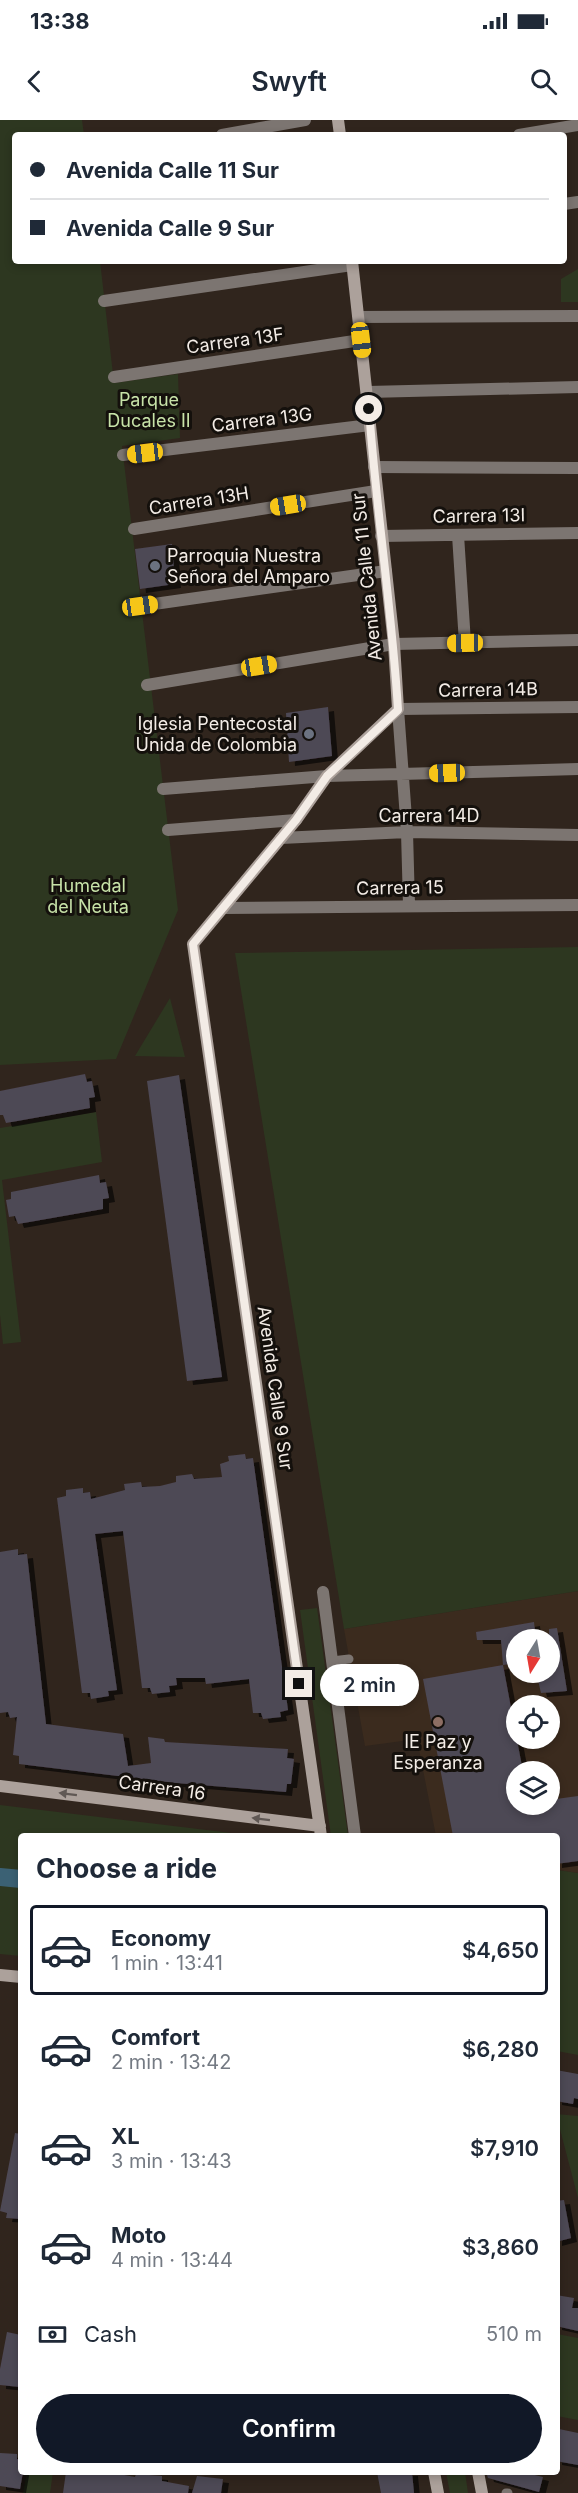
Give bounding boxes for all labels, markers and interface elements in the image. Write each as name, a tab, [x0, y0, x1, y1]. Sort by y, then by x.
text: 13:38	[30, 8, 90, 34]
icon: back	[18, 65, 51, 98]
text: Swyft	[251, 65, 327, 98]
icon: search	[527, 65, 560, 98]
text: Avenida Calle 11 Sur	[66, 157, 279, 183]
text: Avenida Calle 9 Sur	[66, 215, 274, 241]
car	[350, 321, 372, 359]
street label: Carrera 13F	[185, 323, 285, 358]
park label: Parque Ducales II	[107, 389, 191, 431]
route start	[355, 395, 382, 422]
street label: Carrera 13G	[210, 403, 313, 436]
car	[126, 442, 164, 464]
street label: Carrera 13H	[147, 482, 250, 519]
street label: Avenida Calle 11 Sur	[347, 492, 386, 662]
car	[269, 493, 307, 517]
street label: Carrera 13I	[433, 504, 525, 527]
place label: Parroquia Nuestra Señora del Amparo	[167, 545, 330, 587]
marker: Parroquia Nuestra Señora del Amparo	[148, 559, 162, 573]
car	[121, 595, 159, 617]
car	[447, 634, 483, 652]
car	[240, 654, 278, 678]
street label: Carrera 14B	[438, 678, 538, 701]
place label: Iglesia Pentecostal Unida de Colombia	[135, 713, 297, 755]
marker: Iglesia Pentecostal Unida de Colombia	[302, 727, 316, 741]
car	[429, 763, 465, 783]
street label: Carrera 14D	[378, 805, 480, 826]
park label: Humedal del Neuta	[47, 875, 129, 917]
street label: Carrera 15	[356, 876, 444, 899]
street label: Avenida Calle 9 Sur	[254, 1305, 297, 1471]
north arrow	[506, 1629, 560, 1683]
map controls	[506, 1629, 560, 1815]
callout: 2 min	[320, 1663, 419, 1705]
route end	[285, 1670, 312, 1697]
text: 2 min	[343, 1673, 396, 1697]
button: locate	[506, 1695, 560, 1749]
marker: IE Paz y Esperanza	[431, 1715, 445, 1729]
place label: IE Paz y Esperanza	[393, 1731, 483, 1773]
button: layers	[506, 1761, 560, 1815]
street label: Carrera 16	[117, 1771, 207, 1804]
one-way arrow	[58, 1790, 77, 1799]
one-way arrow	[252, 1814, 271, 1824]
text: Choose a ride	[36, 1852, 217, 1885]
icon: car	[39, 1923, 93, 1977]
text: Economy	[111, 1925, 211, 1951]
text: $4,650	[462, 1937, 539, 1963]
text: 1 min · 13:41	[111, 1951, 223, 1975]
icon: car	[39, 2022, 93, 2076]
text: Comfort	[111, 2024, 200, 2050]
text: $6,280	[462, 2036, 539, 2062]
text: 2 min · 13:42	[111, 2050, 231, 2074]
icon: car	[39, 2121, 93, 2175]
text: XL	[111, 2123, 140, 2149]
text: $7,910	[470, 2135, 539, 2161]
text: 3 min · 13:43	[111, 2149, 232, 2173]
icon: car	[39, 2220, 93, 2274]
text: Moto	[111, 2222, 166, 2248]
text: $3,860	[462, 2234, 539, 2260]
text: 4 min · 13:44	[111, 2248, 233, 2272]
icon: cash	[36, 2318, 69, 2351]
text: Cash	[84, 2321, 137, 2347]
text: 510 m	[486, 2322, 542, 2346]
button: Confirm	[36, 2394, 542, 2463]

